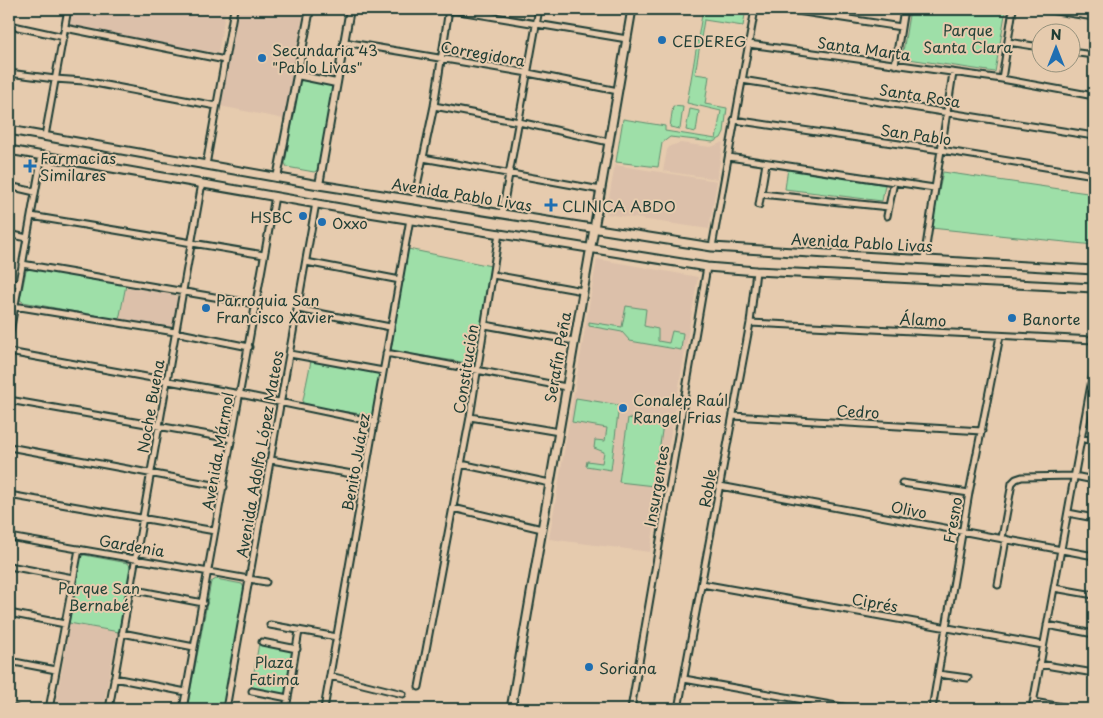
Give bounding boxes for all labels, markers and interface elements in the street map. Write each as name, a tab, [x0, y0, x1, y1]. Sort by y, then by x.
park label: Parque Santa Clara	[923, 18, 1013, 58]
north arrow	[1030, 22, 1080, 72]
text: N	[1050, 24, 1062, 45]
place label: CEDEREG	[672, 29, 746, 52]
street label: Santa Marta	[816, 30, 913, 66]
street label: Corregidora	[439, 34, 528, 72]
marker: CEDEREG	[656, 34, 668, 46]
place label: Secundaria 43 "Pablo Livas"	[272, 38, 378, 78]
marker: Secundaria 43 "Pablo Livas"	[256, 52, 268, 64]
street label: Santa Rosa	[878, 77, 963, 113]
street label: San Pablo	[879, 118, 953, 150]
place label: Farmacias Similares	[40, 146, 116, 186]
marker: Farmacias Similares	[24, 160, 36, 172]
street label: Avenida Pablo Livas	[390, 172, 534, 216]
place label: CLINICA ABDO	[562, 194, 676, 217]
marker: CLINICA ABDO	[544, 198, 558, 212]
place label: HSBC	[250, 205, 293, 228]
marker: HSBC	[297, 210, 309, 222]
place label: Oxxo	[332, 211, 368, 234]
marker: Oxxo	[316, 216, 328, 228]
street label: Avenida Pablo Livas	[791, 227, 934, 257]
place label: Parroquia San Francisco Xavier	[216, 288, 334, 328]
marker: Parroquia San Francisco Xavier	[200, 302, 212, 314]
street label: Álamo	[899, 306, 947, 332]
place label: Banorte	[1022, 307, 1081, 330]
street label: Serafín Peña	[538, 309, 576, 404]
marker: Banorte	[1006, 312, 1018, 324]
street label: Constitución	[447, 323, 483, 415]
street label: Avenida Adolfo López Mateos	[229, 348, 289, 559]
street label: Noche Buena	[130, 357, 170, 455]
place label: Conalep Raúl Rangel Frias	[633, 388, 728, 428]
street label: Avenida Mármol	[195, 390, 239, 512]
street label: Cedro	[836, 398, 880, 424]
marker: Conalep Raúl Rangel Frias	[617, 402, 629, 414]
street label: Benito Juárez	[335, 411, 375, 513]
street label: Insurgentes	[638, 443, 674, 529]
street label: Roble	[692, 467, 722, 509]
street label: Olivo	[889, 494, 929, 524]
street label: Fresno	[937, 495, 967, 545]
street label: Gardenia	[97, 528, 167, 562]
park label: Parque San Bernabé	[58, 576, 140, 616]
street label: Ciprés	[850, 587, 900, 617]
park label: Plaza Fatima	[249, 650, 300, 690]
place label: Soriana	[599, 656, 657, 679]
marker: Soriana	[583, 661, 595, 673]

